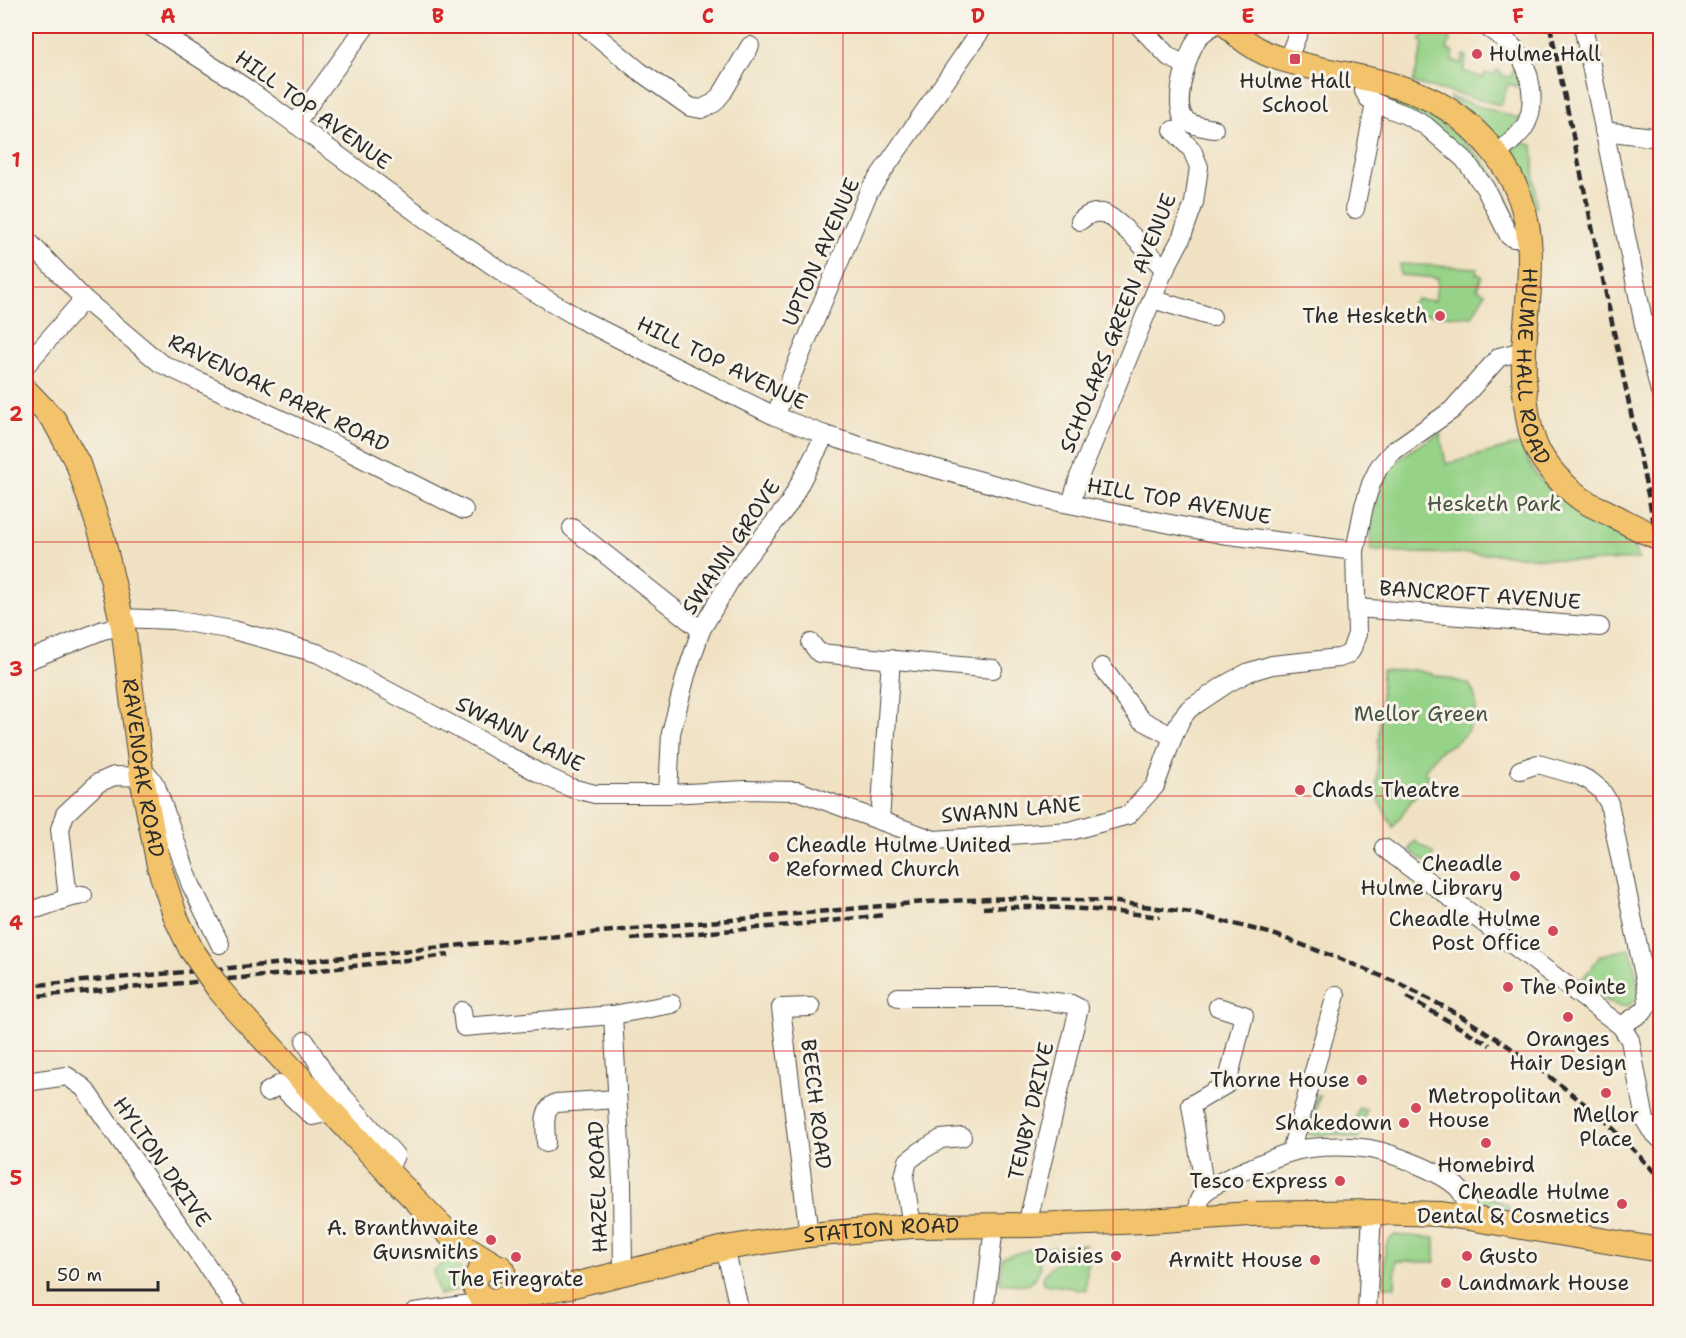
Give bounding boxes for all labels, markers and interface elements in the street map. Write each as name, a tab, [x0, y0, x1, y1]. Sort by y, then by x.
text: A	[160, 3, 176, 29]
text: B	[432, 3, 444, 29]
text: C	[702, 3, 714, 29]
text: D	[971, 3, 985, 29]
text: E	[1241, 3, 1255, 29]
text: F	[1512, 3, 1524, 29]
place label: Hulme Hall	[1489, 40, 1601, 68]
street label: HILL TOP AVENUE	[229, 44, 397, 176]
marker: Hulme Hall	[1470, 47, 1484, 61]
marker: Hulme Hall School	[1288, 52, 1302, 66]
place label: Hulme Hall School	[1239, 67, 1352, 119]
text: 1	[11, 147, 21, 173]
street label: UPTON AVENUE	[776, 173, 866, 331]
street label: SCHOLARS GREEN AVENUE	[1053, 189, 1183, 457]
street label: HULME HALL ROAD	[1510, 267, 1557, 470]
place label: The Hesketh	[1302, 302, 1428, 330]
marker: The Hesketh	[1433, 309, 1447, 323]
street label: HILL TOP AVENUE	[632, 310, 812, 416]
street label: RAVENOAK PARK ROAD	[164, 327, 394, 459]
text: 2	[9, 401, 23, 427]
street label: HILL TOP AVENUE	[1085, 471, 1273, 531]
street label: SWANN GROVE	[675, 474, 787, 620]
park label: Hesketh Park	[1427, 490, 1561, 518]
street label: BANCROFT AVENUE	[1378, 574, 1582, 616]
text: 3	[9, 656, 23, 682]
street label: RAVENOAK ROAD	[116, 677, 171, 860]
street label: SWANN LANE	[451, 690, 589, 778]
park label: Mellor Green	[1354, 700, 1488, 728]
place label: Chads Theatre	[1312, 776, 1460, 804]
marker: Chads Theatre	[1293, 783, 1307, 797]
street label: SWANN LANE	[940, 790, 1082, 830]
place label: Cheadle Hulme United Reformed Church	[786, 831, 1011, 883]
marker: Cheadle Hulme United Reformed Church	[767, 850, 781, 864]
place label: Cheadle Hulme Library	[1360, 850, 1503, 902]
marker: Cheadle Hulme Library	[1508, 869, 1522, 883]
place label: Cheadle Hulme Post Office	[1389, 905, 1541, 957]
text: 4	[9, 910, 23, 936]
marker: Cheadle Hulme Post Office	[1546, 924, 1560, 938]
place label: The Pointe	[1520, 973, 1627, 1001]
marker: The Pointe	[1501, 980, 1515, 994]
marker: Oranges Hair Design	[1561, 1010, 1575, 1024]
place label: Oranges Hair Design	[1509, 1025, 1627, 1077]
street label: BEECH ROAD	[794, 1037, 838, 1171]
street label: TENBY DRIVE	[1002, 1039, 1060, 1183]
place label: Thorne House	[1210, 1066, 1350, 1094]
marker: Thorne House	[1355, 1073, 1369, 1087]
place label: Metropolitan House	[1428, 1082, 1561, 1134]
marker: Mellor Place	[1599, 1086, 1613, 1100]
street label: HYLTON DRIVE	[107, 1091, 217, 1233]
marker: Metropolitan House	[1409, 1101, 1423, 1115]
place label: Mellor Place	[1573, 1101, 1639, 1153]
place label: Shakedown	[1275, 1109, 1392, 1137]
marker: Shakedown	[1397, 1116, 1411, 1130]
street label: HAZEL ROAD	[582, 1120, 614, 1254]
marker: Homebird	[1479, 1136, 1493, 1150]
place label: Homebird	[1437, 1151, 1535, 1179]
text: 5	[10, 1165, 22, 1191]
place label: Tesco Express	[1190, 1167, 1328, 1195]
marker: Tesco Express	[1333, 1174, 1347, 1188]
place label: Cheadle Hulme Dental & Cosmetics	[1417, 1178, 1610, 1230]
marker: Cheadle Hulme Dental & Cosmetics	[1615, 1197, 1629, 1211]
street label: STATION ROAD	[802, 1212, 959, 1249]
place label: A. Branthwaite Gunsmiths	[327, 1214, 479, 1266]
marker: A. Branthwaite Gunsmiths	[484, 1233, 498, 1247]
place label: Daisies	[1035, 1242, 1104, 1270]
place label: Gusto	[1479, 1242, 1538, 1270]
place label: Armitt House	[1168, 1246, 1303, 1274]
marker: Daisies	[1109, 1249, 1123, 1263]
marker: Gusto	[1460, 1249, 1474, 1263]
marker: The Firegrate	[509, 1250, 523, 1264]
marker: Armitt House	[1308, 1253, 1322, 1267]
scale bar	[48, 1254, 158, 1292]
text: 50 m	[57, 1263, 102, 1287]
place label: The Firegrate	[448, 1265, 584, 1293]
place label: Landmark House	[1458, 1269, 1629, 1297]
marker: Landmark House	[1439, 1276, 1453, 1290]

